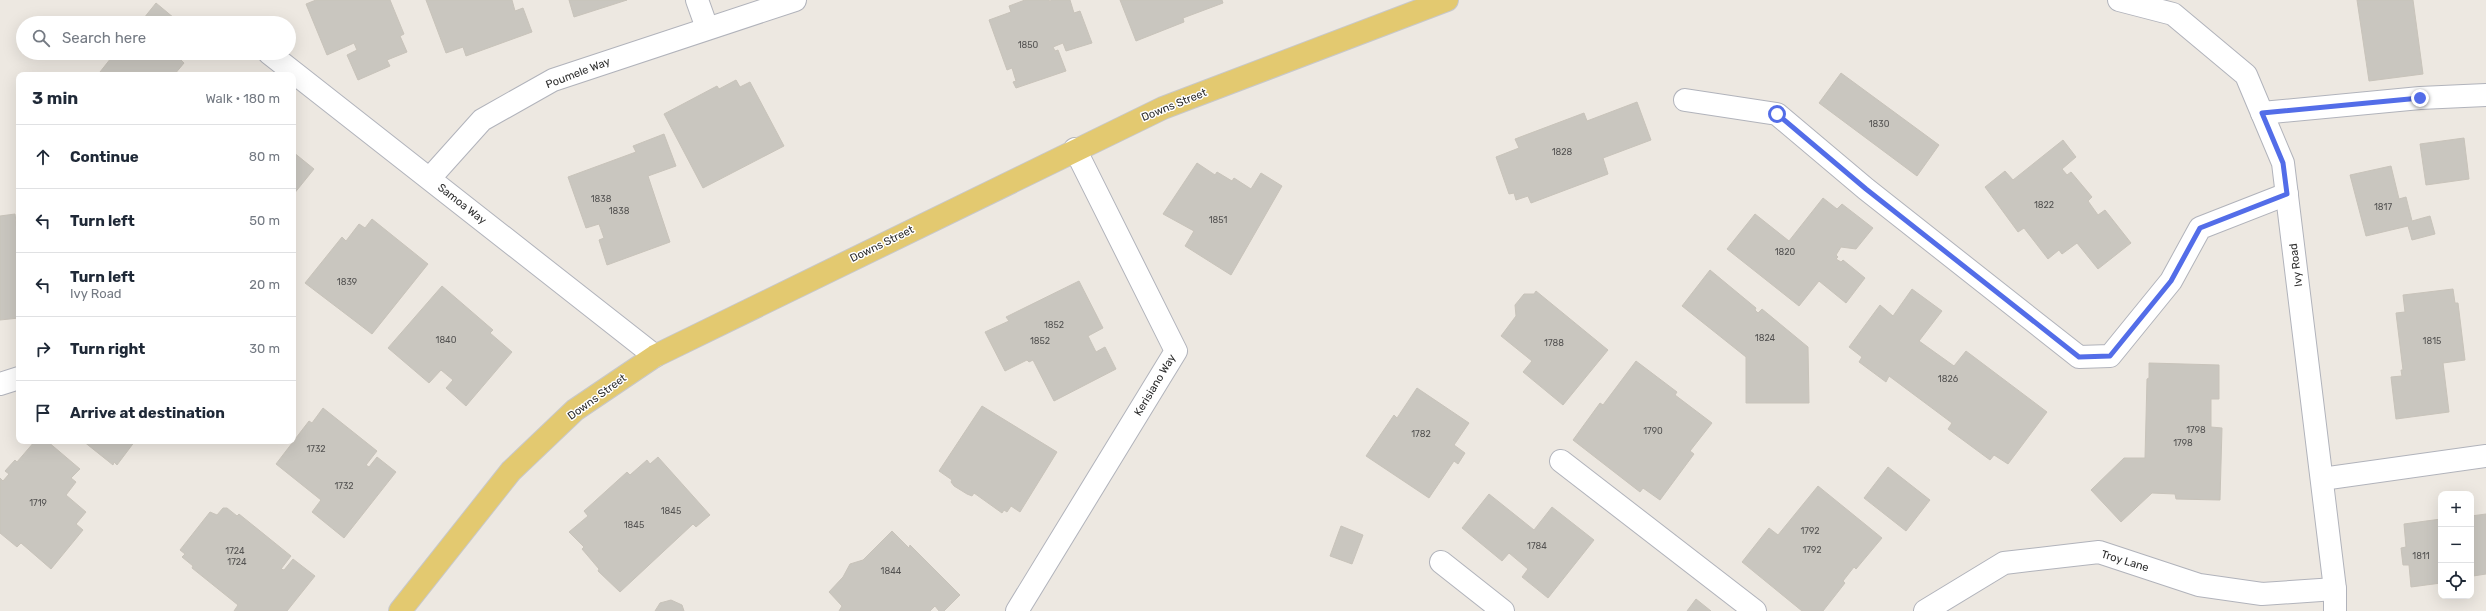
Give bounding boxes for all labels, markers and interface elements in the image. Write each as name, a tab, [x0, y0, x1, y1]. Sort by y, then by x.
search box	[16, 16, 296, 60]
icon: search	[30, 27, 52, 49]
text: Search here	[62, 29, 146, 47]
house number: 1850	[1018, 40, 1039, 50]
street label: Poumele Way	[544, 55, 612, 91]
street label: Downs Street	[1139, 86, 1209, 124]
text: 3 min	[32, 88, 78, 108]
route end	[2411, 89, 2429, 107]
text: Walk · 180 m	[205, 91, 280, 106]
route start	[1768, 105, 1786, 123]
house number: 1830	[1869, 119, 1890, 129]
icon: ahead	[32, 146, 54, 168]
house number: 1828	[1552, 147, 1573, 157]
text: Continue	[70, 148, 139, 166]
text: 80 m	[249, 149, 280, 164]
street label: Samoa Way	[435, 181, 489, 227]
house number: 1838	[591, 194, 612, 204]
house number: 1822	[2034, 200, 2054, 210]
house number: 1817	[2374, 202, 2392, 212]
house number: 1838	[609, 206, 630, 216]
icon: left	[32, 210, 54, 232]
text: Turn left	[70, 212, 135, 230]
text: 50 m	[249, 213, 280, 228]
house number: 1851	[1209, 215, 1227, 225]
street label: Downs Street	[848, 223, 917, 265]
street label: Ivy Road	[2287, 243, 2305, 287]
house number: 1820	[1775, 247, 1796, 257]
text: Turn left	[70, 268, 135, 286]
icon: left	[32, 274, 54, 296]
text: 20 m	[249, 277, 280, 292]
house number: 1839	[337, 277, 357, 287]
text: Ivy Road	[70, 286, 122, 301]
house number: 1852	[1044, 320, 1064, 330]
house number: 1824	[1755, 333, 1776, 343]
house number: 1840	[436, 335, 457, 345]
house number: 1852	[1030, 336, 1050, 346]
house number: 1815	[2423, 336, 2441, 346]
icon: right	[32, 338, 54, 360]
house number: 1788	[1544, 338, 1564, 348]
text: Turn right	[70, 340, 145, 358]
text: 30 m	[249, 341, 280, 356]
street label: Kerisiano Way	[1131, 352, 1179, 418]
street label: Downs Street	[565, 371, 629, 423]
house number: 1826	[1938, 374, 1959, 384]
icon: arrive	[32, 402, 54, 424]
text: Arrive at destination	[70, 404, 225, 422]
house number: 1798	[2186, 425, 2206, 435]
house number: 1790	[1643, 426, 1663, 436]
house number: 1782	[1411, 429, 1431, 439]
house number: 1798	[2173, 438, 2193, 448]
house number: 1732	[306, 444, 326, 454]
house number: 1732	[334, 481, 354, 491]
map controls	[2438, 491, 2474, 599]
button: +	[2438, 491, 2474, 527]
house number: 1719	[29, 498, 47, 508]
house number: 1845	[661, 506, 681, 516]
house number: 1845	[624, 520, 644, 530]
house number: 1792	[1800, 526, 1820, 536]
button: −	[2438, 527, 2474, 563]
house number: 1784	[1527, 541, 1547, 551]
house number: 1792	[1802, 545, 1822, 555]
house number: 1724	[225, 546, 245, 556]
street label: Troy Lane	[2100, 548, 2150, 574]
house number: 1811	[2412, 551, 2430, 561]
house number: 1724	[227, 557, 247, 567]
button: locate	[2438, 563, 2474, 599]
house number: 1844	[881, 566, 902, 576]

